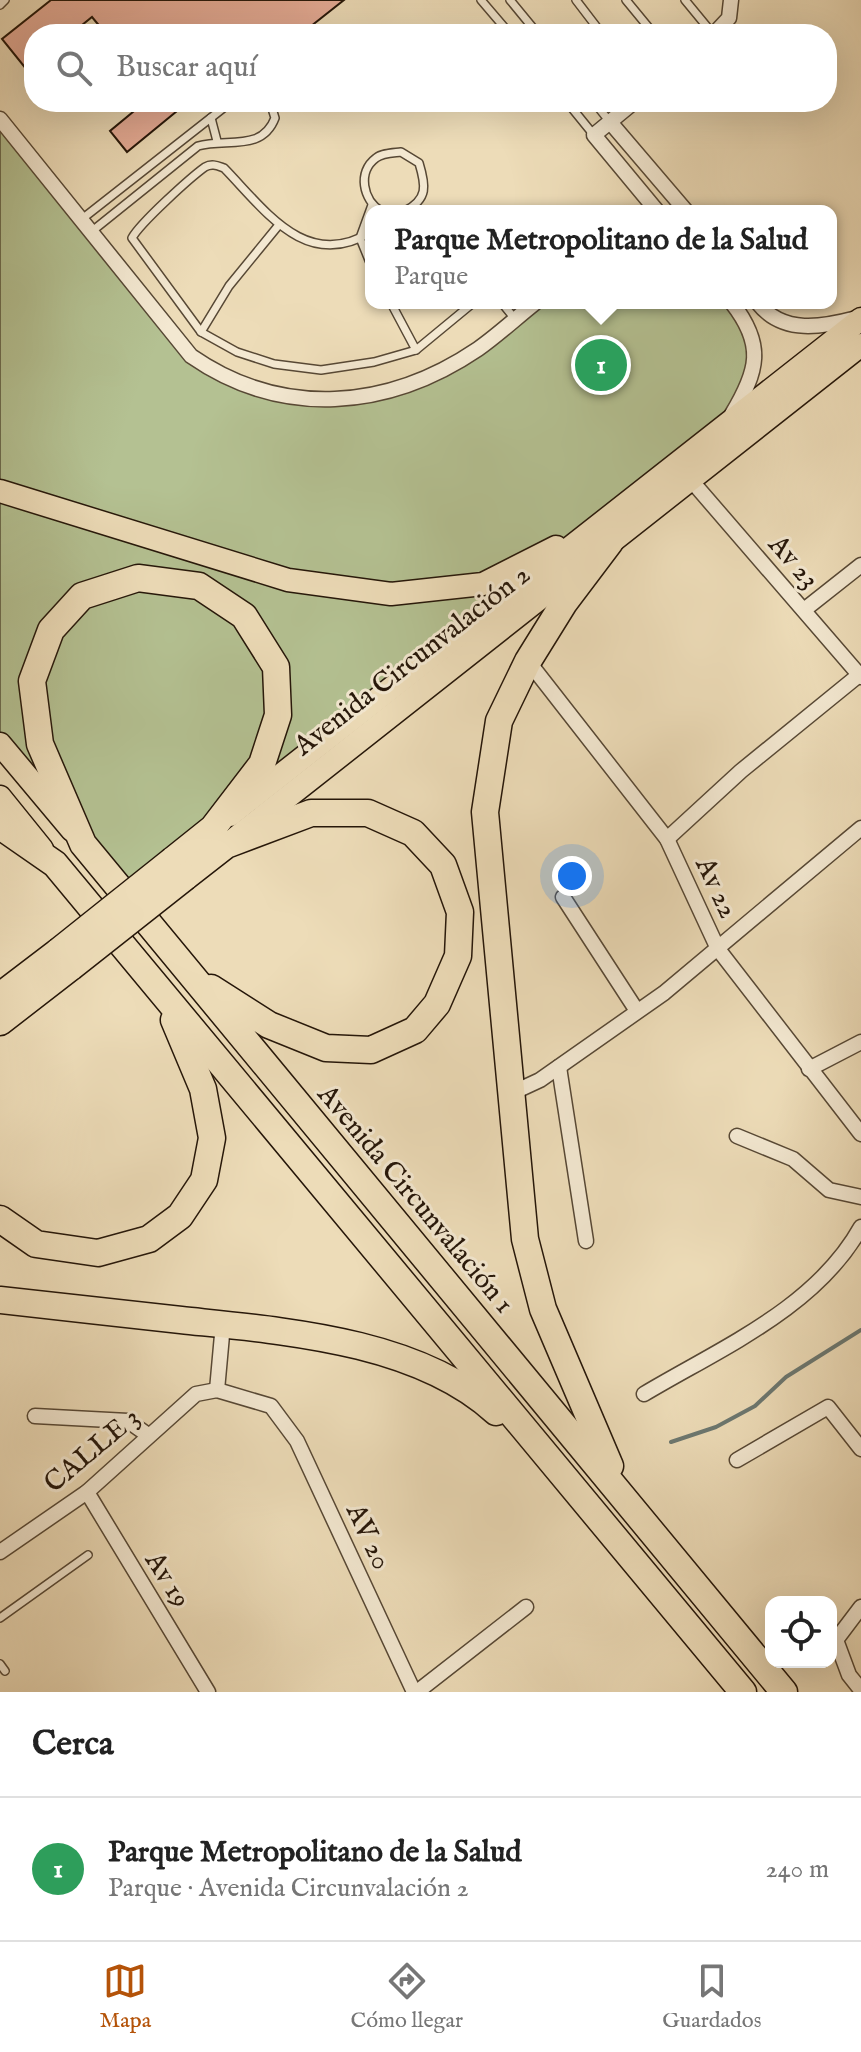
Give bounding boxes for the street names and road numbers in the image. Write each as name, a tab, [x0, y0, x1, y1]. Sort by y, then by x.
street label: Av 23	[759, 528, 826, 597]
street label: Avenida Circunvalación 2	[287, 558, 538, 765]
street label: Av 22	[686, 851, 745, 924]
street label: Avenida Circunvalación 1	[309, 1077, 521, 1321]
street label: CALLE 3	[37, 1401, 148, 1501]
street label: AV 20	[337, 1497, 398, 1576]
street label: Av 19	[136, 1545, 197, 1615]

